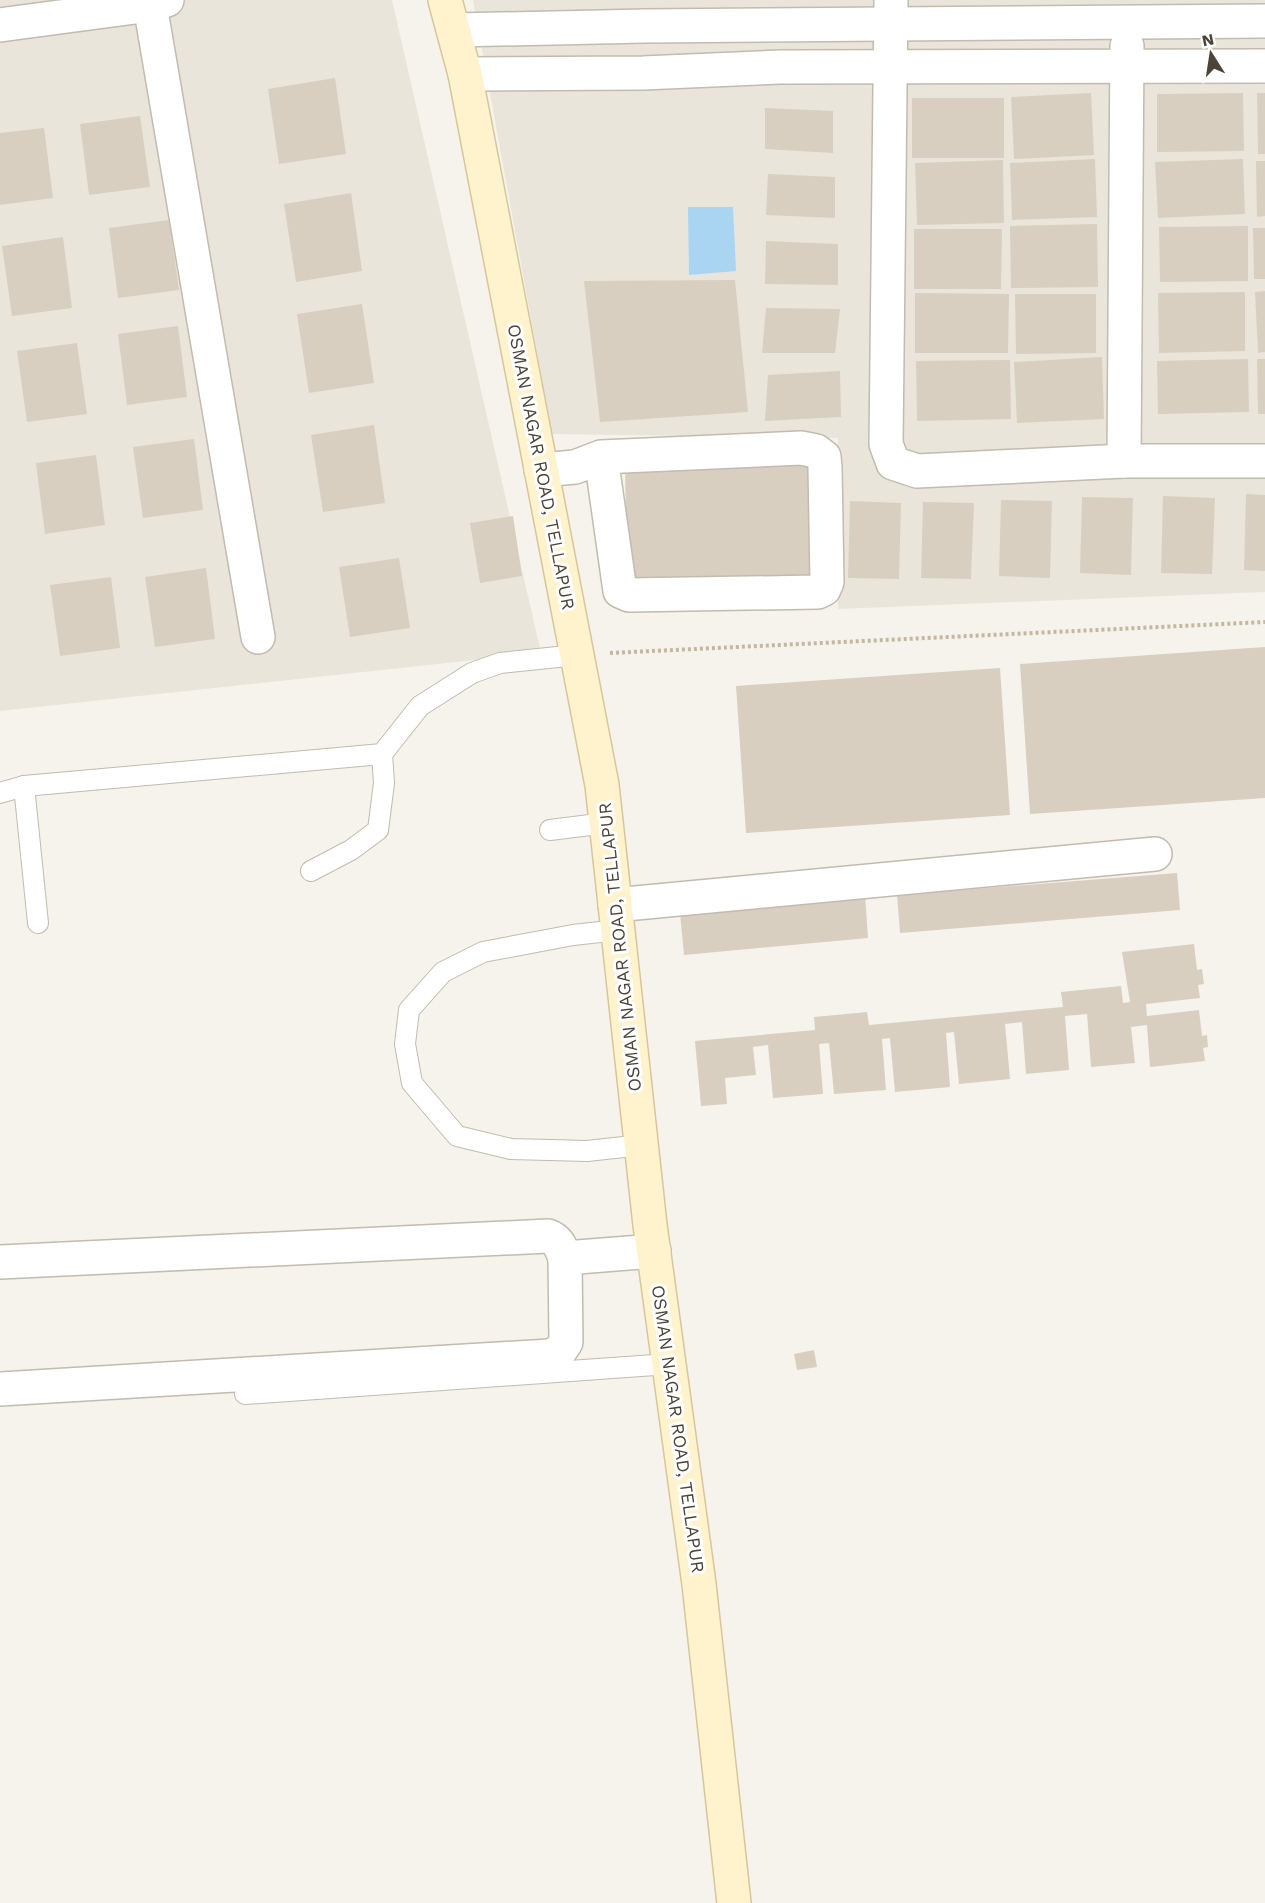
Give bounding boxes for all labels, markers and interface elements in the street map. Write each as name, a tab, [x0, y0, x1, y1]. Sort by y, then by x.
north arrow	[1181, 24, 1241, 84]
text: N	[1200, 29, 1216, 50]
street label: OSMAN NAGAR ROAD, TELLAPUR	[503, 322, 580, 611]
street label: OSMAN NAGAR ROAD, TELLAPUR	[594, 802, 645, 1093]
street label: OSMAN NAGAR ROAD, TELLAPUR	[648, 1284, 709, 1574]

